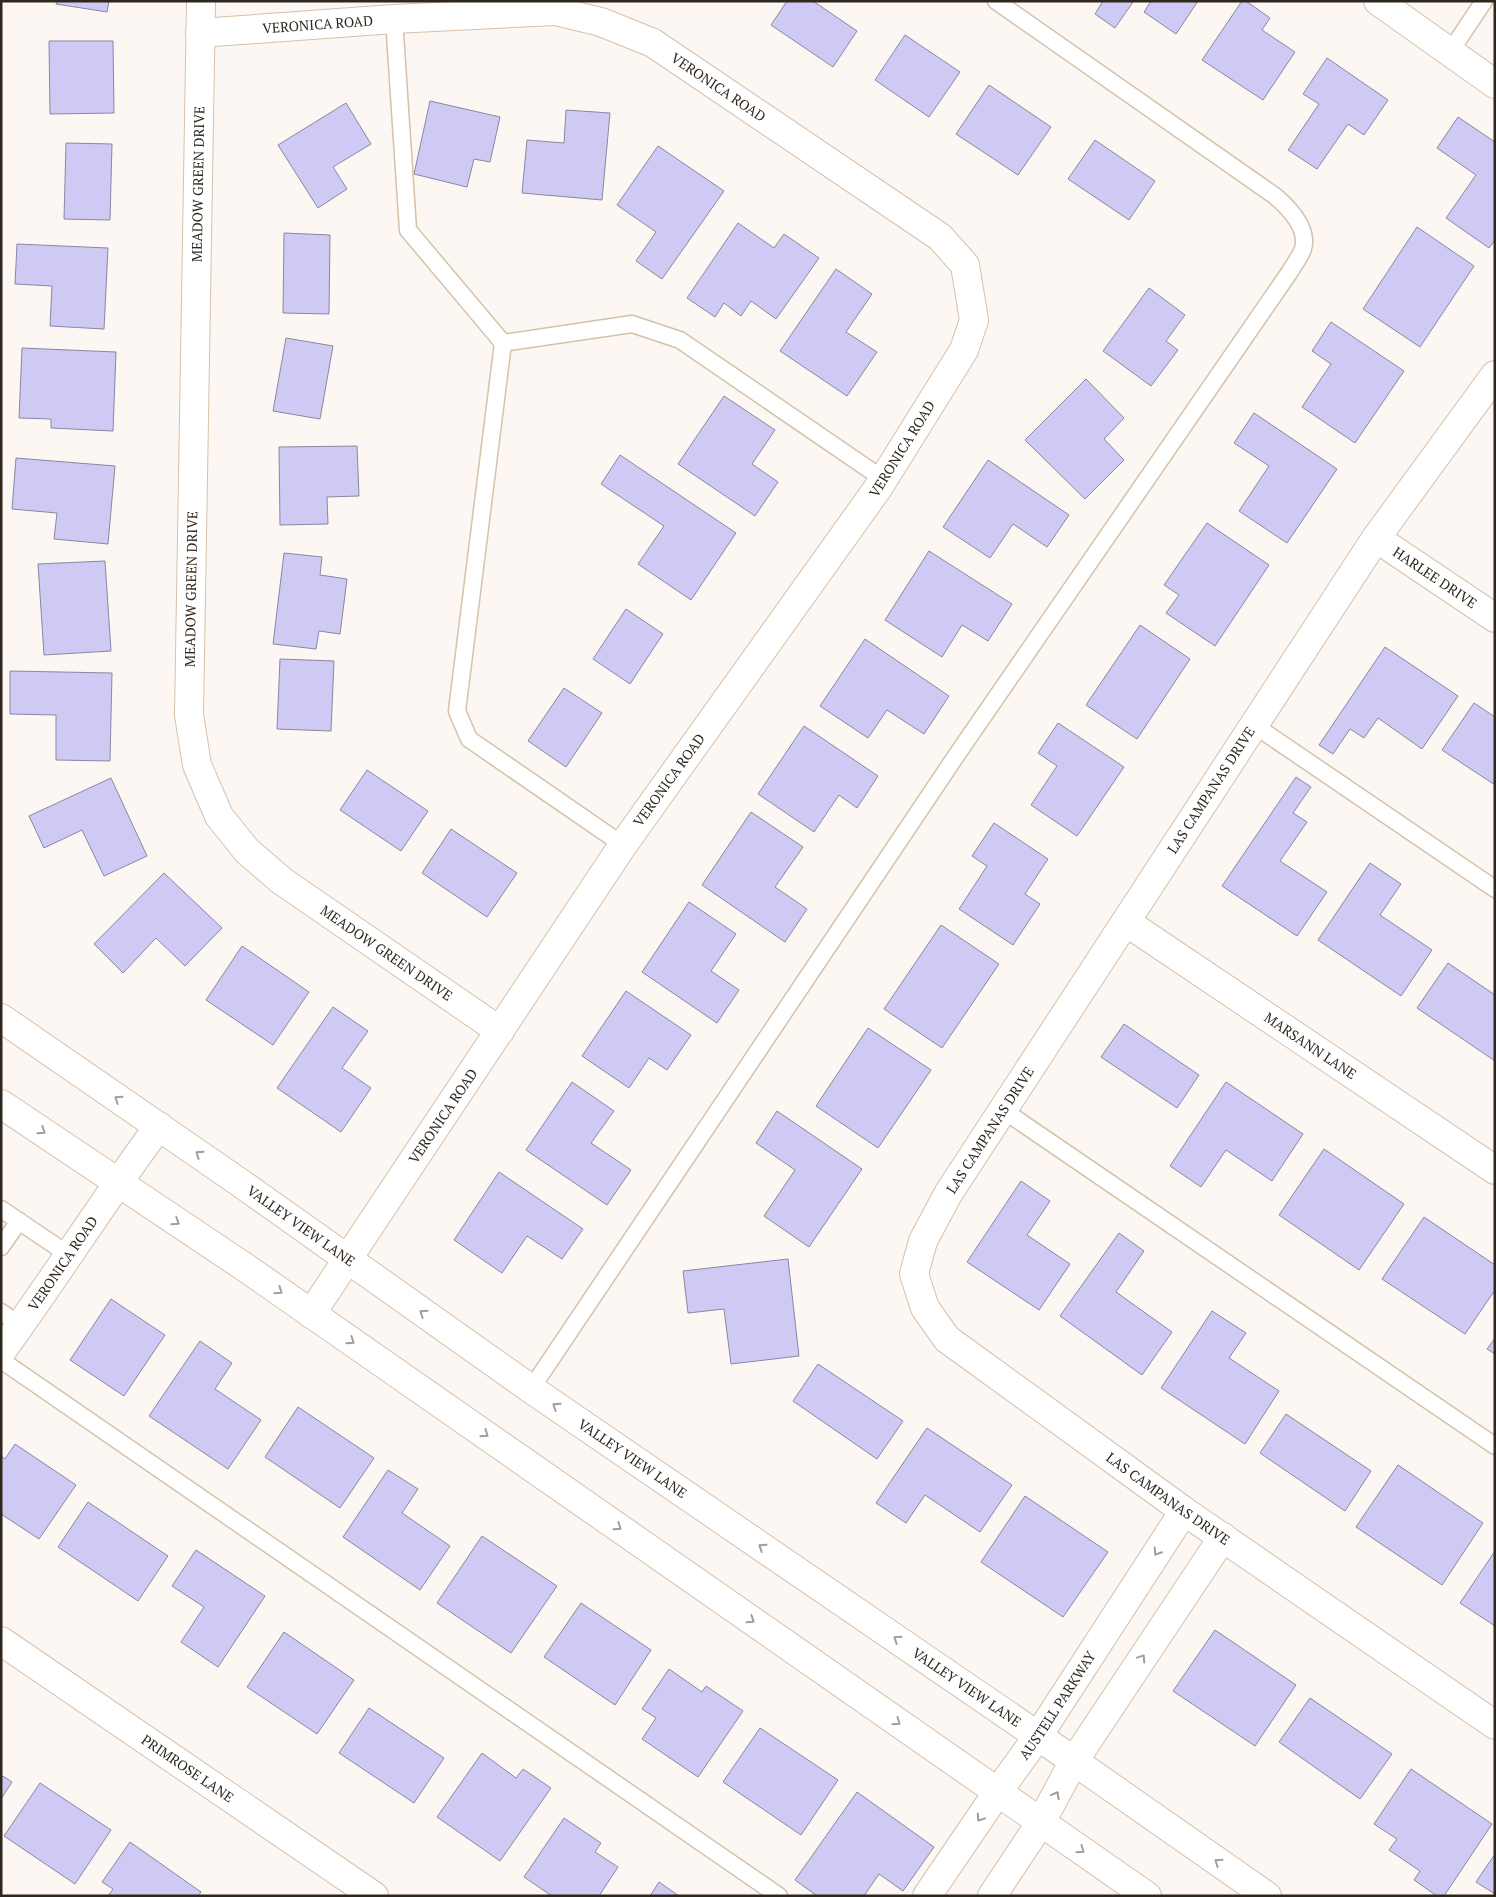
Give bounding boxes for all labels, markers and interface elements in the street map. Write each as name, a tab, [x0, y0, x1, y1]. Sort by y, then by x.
street label: VERONICA ROAD	[262, 11, 374, 37]
street label: VERONICA ROAD	[667, 48, 770, 126]
street label: MEADOW GREEN DRIVE	[187, 106, 208, 262]
street label: VERONICA ROAD	[864, 397, 939, 501]
street label: MEADOW GREEN DRIVE	[180, 511, 201, 667]
street label: HARLEE DRIVE	[1389, 542, 1481, 612]
street label: LAS CAMPANAS DRIVE	[1162, 723, 1259, 857]
street label: VERONICA ROAD	[628, 729, 709, 830]
street label: MEADOW GREEN DRIVE	[317, 900, 456, 1005]
street label: MARSANN LANE	[1261, 1008, 1360, 1083]
street label: LAS CAMPANAS DRIVE	[941, 1063, 1038, 1197]
street label: VERONICA ROAD	[404, 1064, 481, 1167]
one-way arrow	[115, 1095, 124, 1105]
one-way arrow	[36, 1125, 45, 1134]
one-way arrow	[195, 1151, 205, 1160]
street label: VALLEY VIEW LANE	[244, 1181, 359, 1270]
street label: VERONICA ROAD	[23, 1212, 102, 1314]
one-way arrow	[171, 1215, 180, 1225]
one-way arrow	[273, 1285, 283, 1294]
one-way arrow	[419, 1310, 429, 1319]
one-way arrow	[346, 1335, 355, 1344]
one-way arrow	[552, 1403, 562, 1412]
street label: VALLEY VIEW LANE	[575, 1414, 691, 1502]
one-way arrow	[479, 1428, 488, 1437]
street label: LAS CAMPANAS DRIVE	[1103, 1448, 1234, 1549]
one-way arrow	[612, 1521, 622, 1530]
one-way arrow	[759, 1544, 768, 1554]
one-way arrow	[1154, 1546, 1163, 1555]
one-way arrow	[745, 1614, 755, 1623]
one-way arrow	[893, 1636, 902, 1645]
street label: VALLEY VIEW LANE	[909, 1643, 1025, 1731]
street label: AUSTELL PARKWAY	[1014, 1646, 1100, 1763]
one-way arrow	[1136, 1654, 1145, 1664]
one-way arrow	[891, 1716, 901, 1725]
street label: PRIMROSE LANE	[138, 1730, 238, 1806]
one-way arrow	[1049, 1792, 1059, 1801]
one-way arrow	[977, 1812, 986, 1822]
one-way arrow	[1075, 1844, 1085, 1853]
one-way arrow	[1214, 1859, 1224, 1868]

